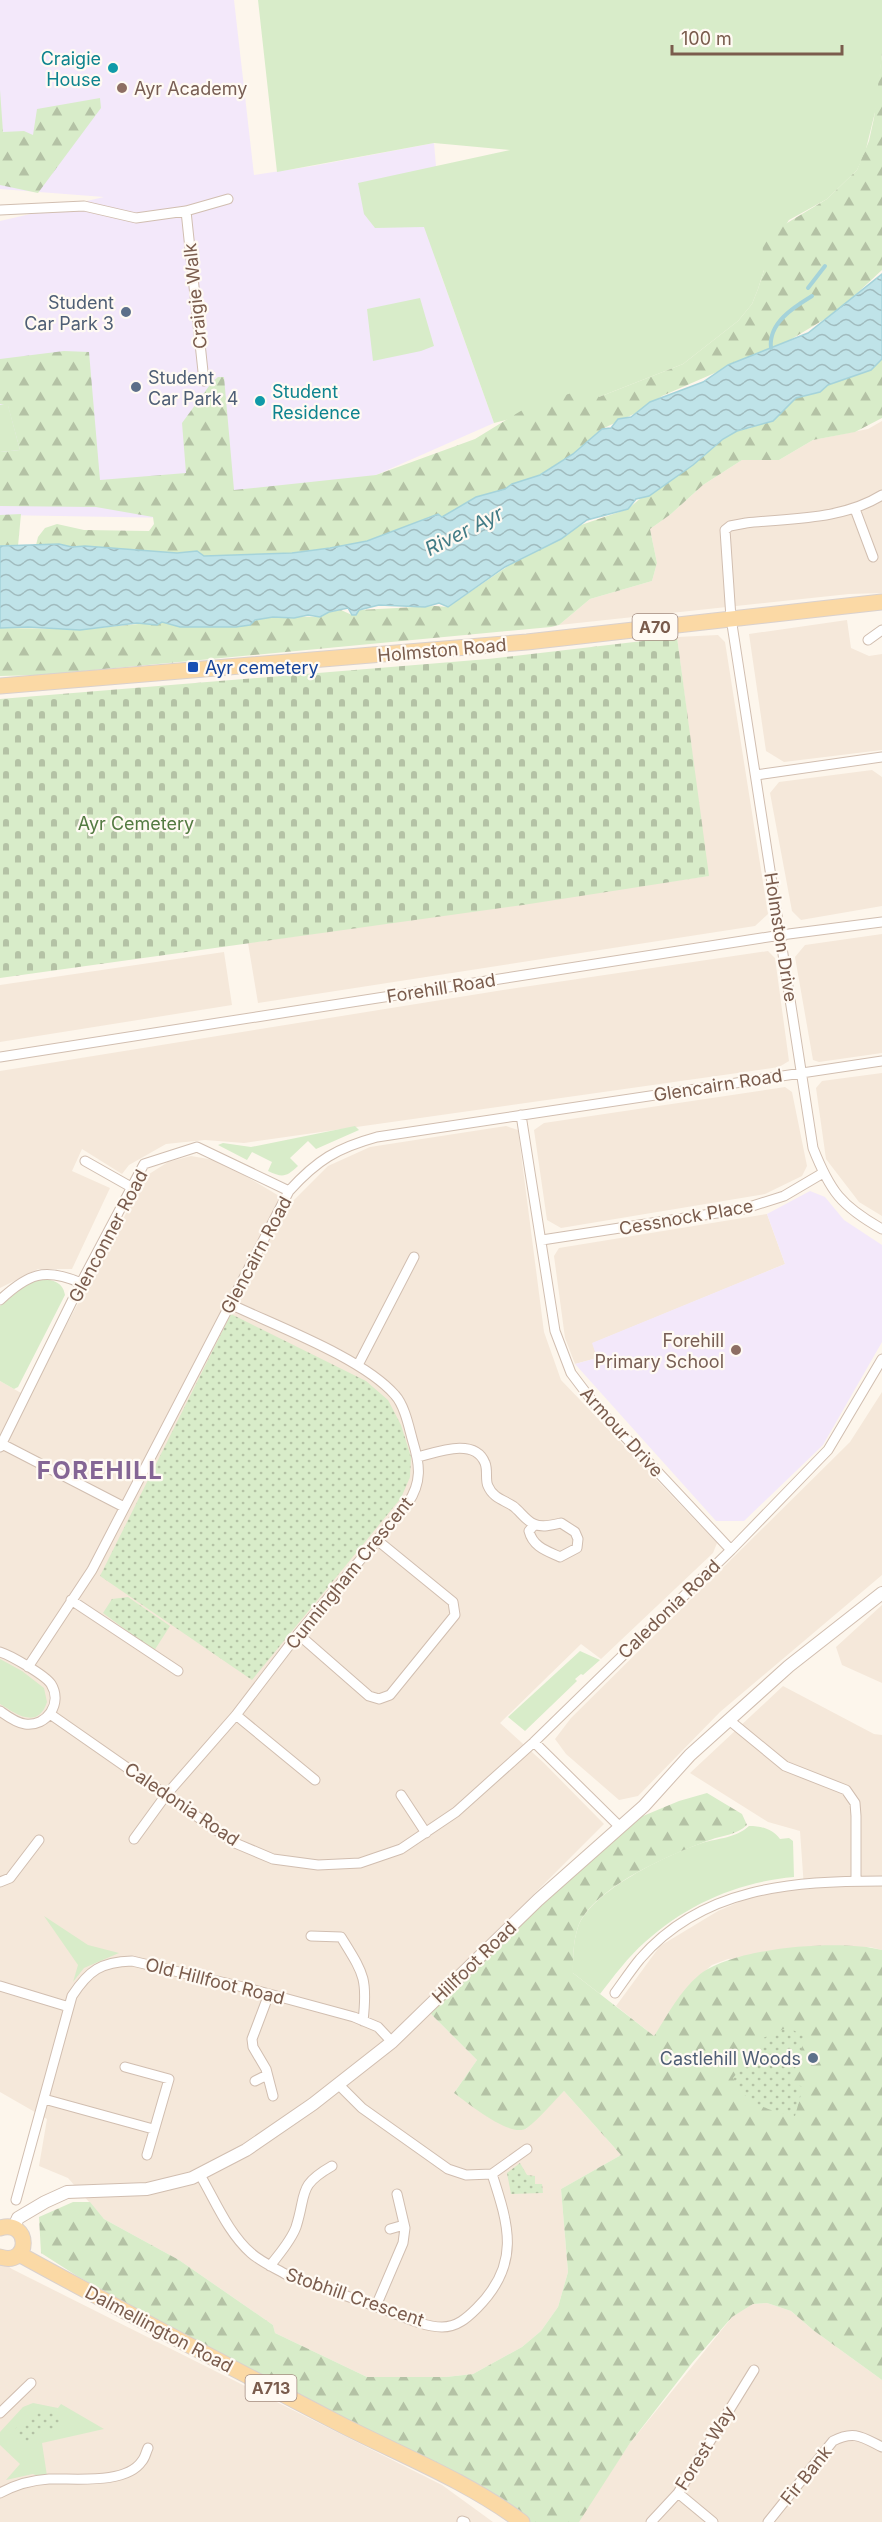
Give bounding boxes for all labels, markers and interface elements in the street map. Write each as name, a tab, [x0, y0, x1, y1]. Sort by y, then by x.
scale bar	[672, 18, 842, 56]
text: 100 m	[681, 28, 732, 49]
place label: Craigie House	[41, 48, 101, 90]
marker: Craigie House	[106, 61, 120, 75]
place label: Ayr Academy	[134, 78, 247, 99]
marker: Ayr Academy	[115, 81, 129, 95]
street label: Craigie Walk	[179, 242, 211, 350]
place label: Student Car Park 3	[24, 292, 114, 334]
marker: Student Car Park 3	[119, 305, 133, 319]
place label: Student Car Park 4	[148, 367, 238, 409]
marker: Student Car Park 4	[129, 380, 143, 394]
place label: Student Residence	[272, 381, 361, 423]
marker: Student Residence	[253, 394, 267, 408]
water label: River Ayr	[421, 501, 507, 561]
road number: A70	[632, 614, 678, 640]
street label: Holmston Road	[377, 634, 507, 666]
place label: Ayr cemetery	[205, 657, 319, 678]
marker: Ayr cemetery	[186, 660, 200, 674]
park label: Ayr Cemetery	[78, 813, 194, 834]
street label: Holmston Drive	[760, 871, 802, 1003]
street label: Forehill Road	[385, 969, 497, 1007]
street label: Glencairn Road	[652, 1064, 784, 1106]
street label: Glenconner Road	[64, 1166, 152, 1306]
street label: Glencairn Road	[216, 1193, 296, 1317]
street label: Cessnock Place	[617, 1195, 755, 1239]
place label: Forehill Primary School	[595, 1330, 724, 1372]
marker: Forehill Primary School	[729, 1343, 743, 1357]
street label: Armour Drive	[576, 1383, 668, 1481]
district label: FOREHILL	[37, 1456, 163, 1485]
street label: Cunningham Crescent	[281, 1493, 417, 1653]
street label: Caledonia Road	[614, 1555, 724, 1663]
street label: Caledonia Road	[121, 1758, 243, 1850]
street label: Hillfoot Road	[428, 1917, 520, 2007]
street label: Old Hillfoot Road	[143, 1954, 287, 2008]
place label: Castlehill Woods	[660, 2048, 801, 2069]
marker: Castlehill Woods	[806, 2051, 820, 2065]
street label: Stobhill Crescent	[283, 2264, 427, 2331]
street label: Dalmellington Road	[82, 2281, 236, 2377]
road number: A713	[246, 2375, 296, 2401]
street label: Forest Way	[671, 2402, 739, 2494]
street label: Fir Bank	[776, 2441, 836, 2509]

